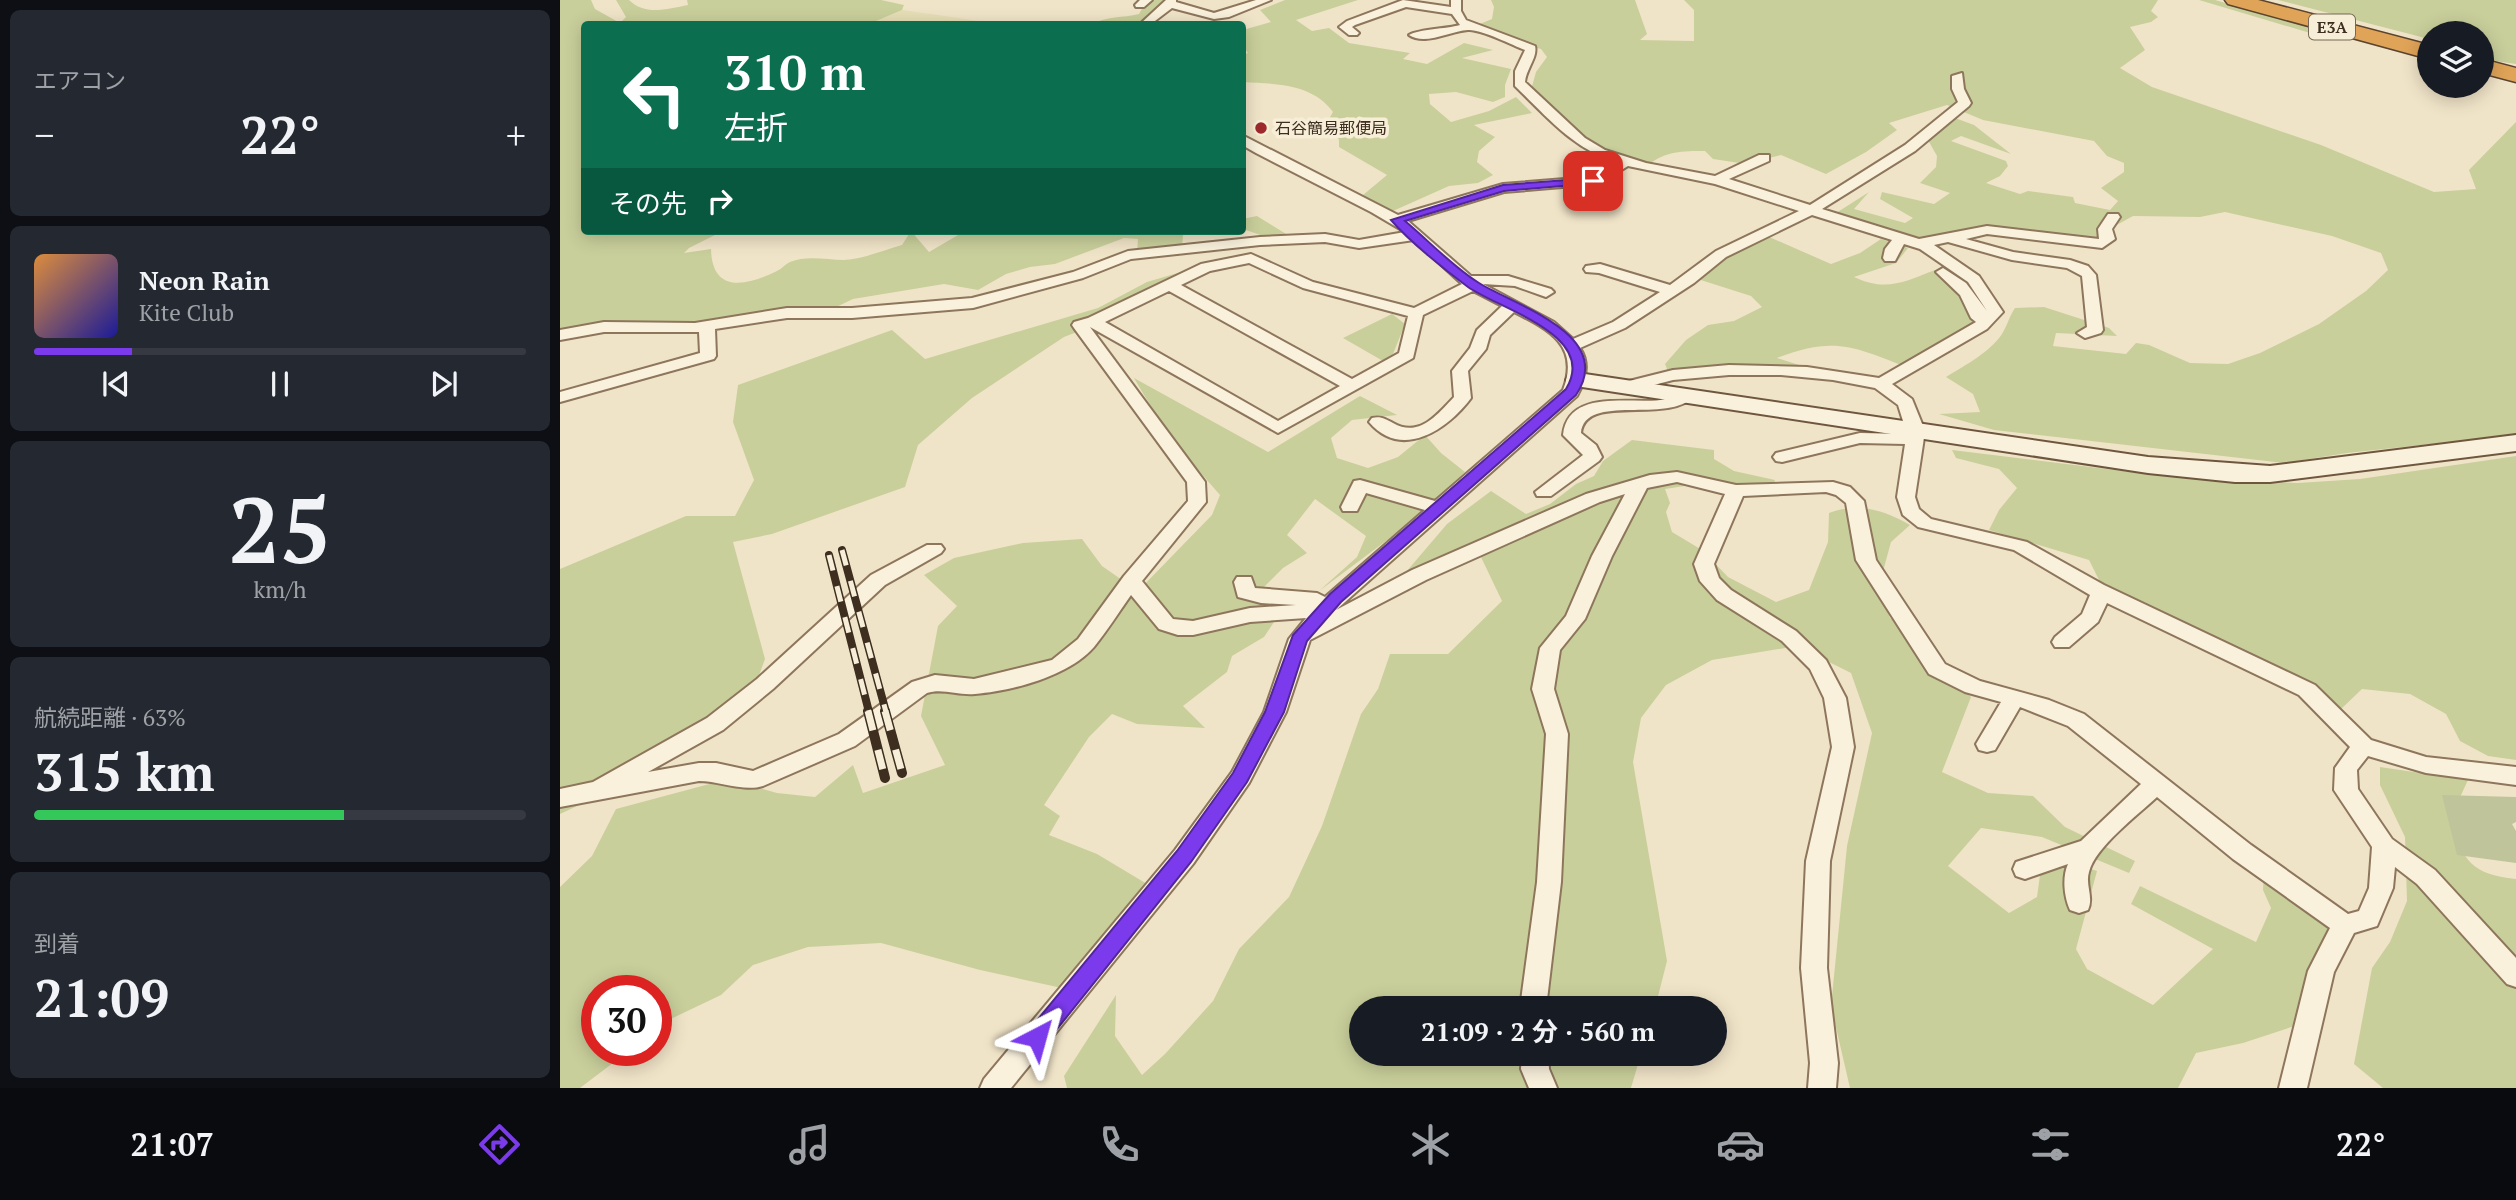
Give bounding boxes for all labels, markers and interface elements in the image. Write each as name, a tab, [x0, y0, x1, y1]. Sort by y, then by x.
road number: E3A	[2309, 15, 2355, 40]
map controls	[2417, 21, 2494, 98]
button: layers	[2417, 21, 2494, 98]
text: 310 m	[724, 39, 866, 104]
icon: left	[609, 49, 700, 140]
text: エアコン	[34, 65, 126, 96]
text: 22°	[240, 100, 320, 169]
text: 左折	[724, 106, 788, 148]
text: −	[34, 110, 54, 160]
text: +	[506, 110, 526, 160]
place label: 石谷簡易郵便局	[1275, 117, 1387, 139]
marker: 石谷簡易郵便局	[1253, 120, 1269, 136]
pin	[1563, 151, 1623, 211]
icon: arrive	[1574, 162, 1612, 200]
icon: right	[701, 182, 739, 220]
text: その先	[609, 186, 687, 220]
text: Neon Rain	[139, 263, 270, 297]
text: Kite Club	[139, 297, 234, 328]
icon: previous	[97, 365, 135, 403]
icon: pause	[261, 365, 299, 403]
icon: next	[425, 365, 463, 403]
text: 25	[229, 468, 331, 589]
text: km/h	[253, 574, 307, 605]
text: 航続距離 · 63%	[34, 702, 186, 733]
text: 315 km	[34, 737, 215, 806]
text: 到着	[34, 928, 80, 959]
text: 21:09	[34, 963, 169, 1032]
speed limit sign: 30	[581, 975, 672, 1066]
position arrow	[1000, 1000, 1074, 1074]
text: 21:09 · 2 分 · 560 m	[1421, 1014, 1655, 1048]
icon: directions	[475, 1120, 524, 1169]
icon: music	[785, 1120, 834, 1169]
icon: phone	[1095, 1120, 1144, 1169]
icon: climate	[1406, 1120, 1455, 1169]
icon: car	[1716, 1120, 1765, 1169]
icon: filters	[2026, 1120, 2075, 1169]
text: 21:07	[131, 1123, 214, 1165]
text: 22°	[2336, 1123, 2385, 1165]

